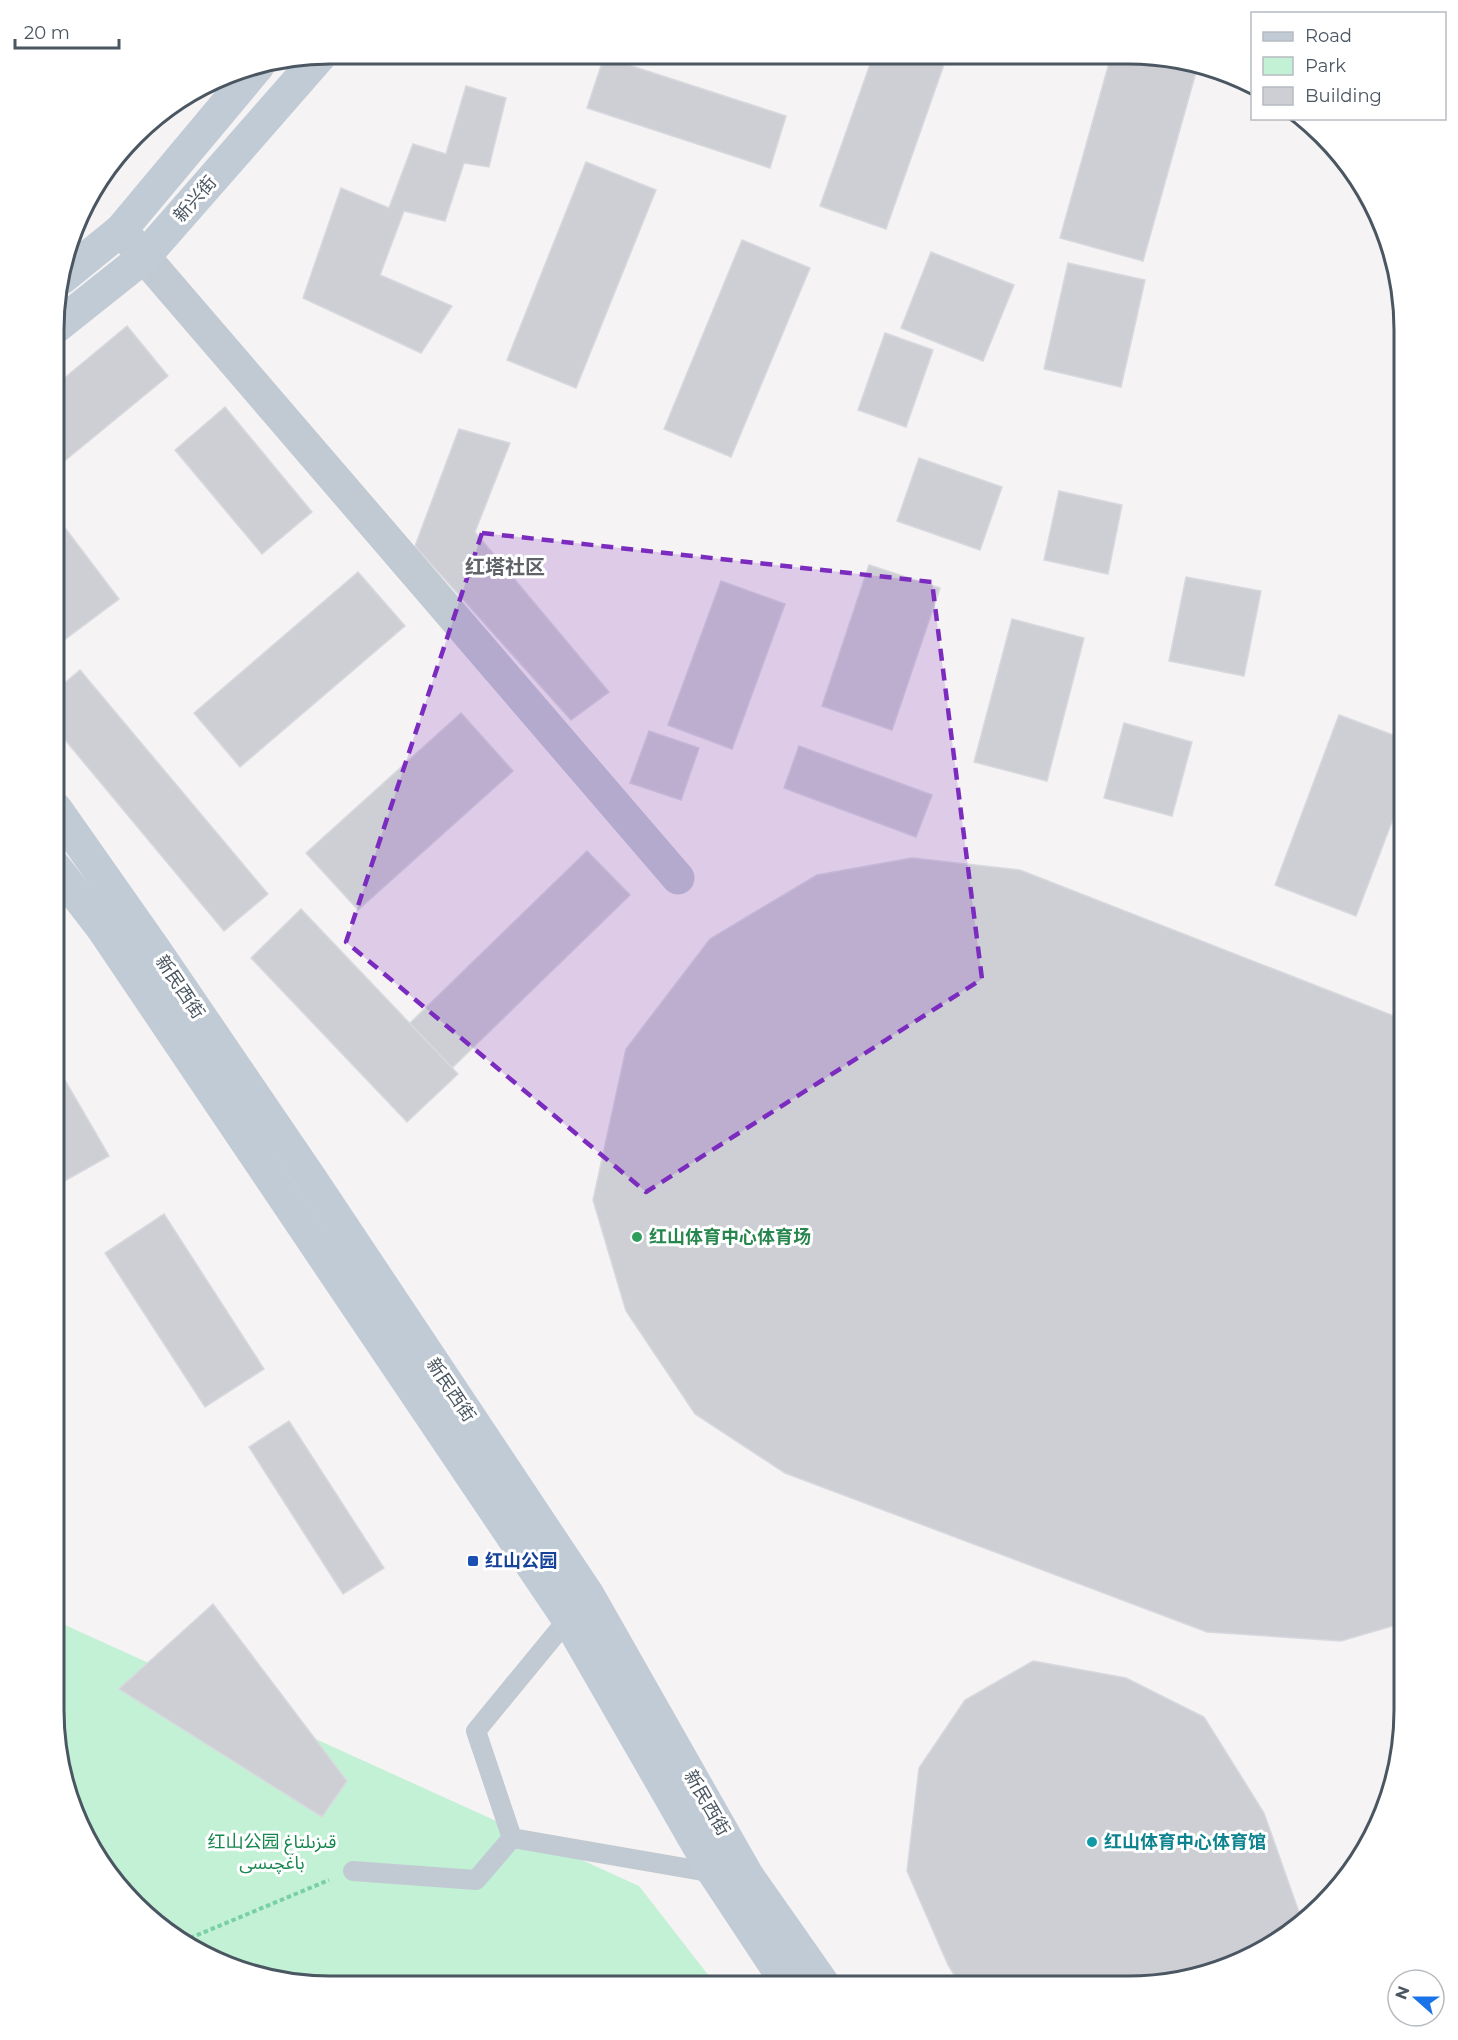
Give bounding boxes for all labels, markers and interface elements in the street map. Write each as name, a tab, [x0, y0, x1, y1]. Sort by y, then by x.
scale bar	[15, 12, 118, 50]
legend	[1251, 12, 1446, 120]
text: 20 m	[24, 22, 70, 44]
text: Road	[1305, 25, 1352, 47]
text: Park	[1305, 55, 1346, 77]
text: Building	[1305, 85, 1382, 107]
street label: 新兴街	[169, 171, 221, 227]
district label: 红塔社区	[465, 555, 545, 579]
street label: 新民西街	[151, 951, 209, 1023]
place label: 红山体育中心体育场	[649, 1226, 811, 1248]
marker: 红山体育中心体育场	[630, 1230, 644, 1244]
street label: 新民西街	[422, 1354, 480, 1426]
place label: 红山公园	[485, 1550, 557, 1572]
marker: 红山公园	[466, 1554, 480, 1568]
street label: 新民西街	[679, 1766, 735, 1840]
park label: 红山公园 قىزىلتاغ باغچىسى	[208, 1831, 336, 1874]
place label: 红山体育中心体育馆	[1104, 1831, 1266, 1853]
marker: 红山体育中心体育馆	[1085, 1835, 1099, 1849]
north arrow	[1386, 1968, 1446, 2028]
text: N	[1391, 1983, 1414, 2002]

